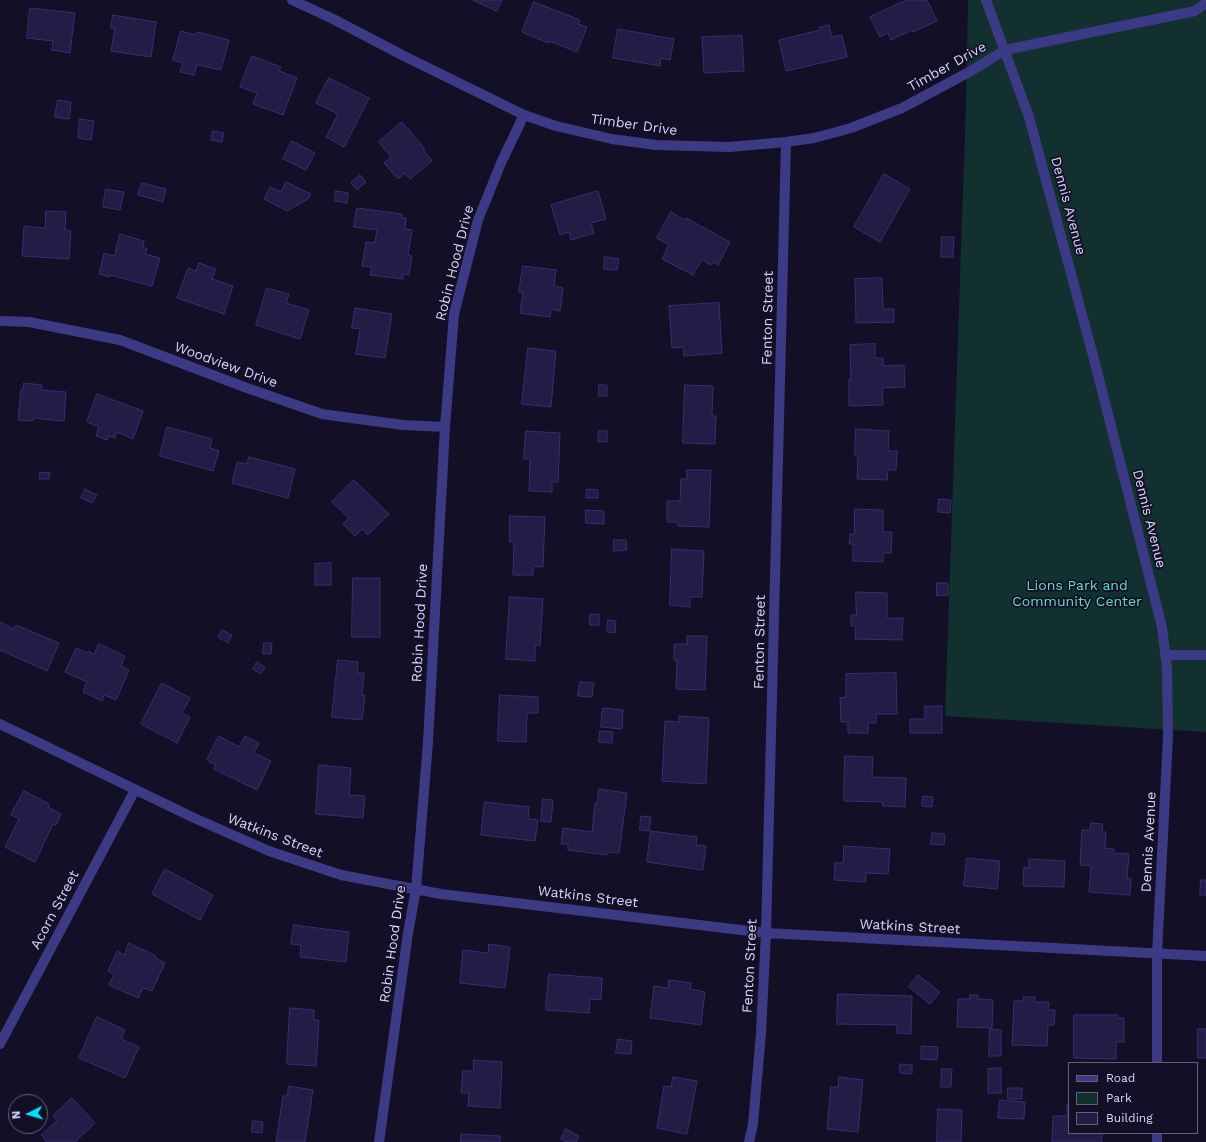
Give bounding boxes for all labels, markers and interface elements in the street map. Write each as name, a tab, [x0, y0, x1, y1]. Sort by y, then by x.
street label: Timber Drive	[905, 38, 989, 96]
street label: Timber Drive	[590, 111, 678, 139]
street label: Dennis Avenue	[1047, 155, 1089, 257]
street label: Robin Hood Drive	[432, 203, 478, 323]
street label: Fenton Street	[759, 271, 777, 365]
street label: Woodview Drive	[172, 339, 280, 391]
street label: Dennis Avenue	[1129, 468, 1169, 570]
street label: Robin Hood Drive	[409, 563, 431, 683]
park label: Lions Park and Community Center	[1012, 578, 1142, 610]
street label: Fenton Street	[751, 595, 769, 689]
street label: Dennis Avenue	[1138, 791, 1160, 893]
street label: Watkins Street	[225, 810, 325, 862]
street label: Acorn Street	[27, 868, 83, 952]
street label: Watkins Street	[537, 883, 639, 911]
street label: Robin Hood Drive	[376, 884, 410, 1004]
street label: Watkins Street	[859, 916, 961, 938]
street label: Fenton Street	[739, 918, 761, 1014]
legend	[1068, 1062, 1198, 1134]
text: Road	[1106, 1071, 1135, 1085]
text: Park	[1106, 1091, 1132, 1105]
north arrow	[8, 1094, 48, 1134]
text: N	[10, 1110, 23, 1120]
text: Building	[1106, 1111, 1153, 1125]

